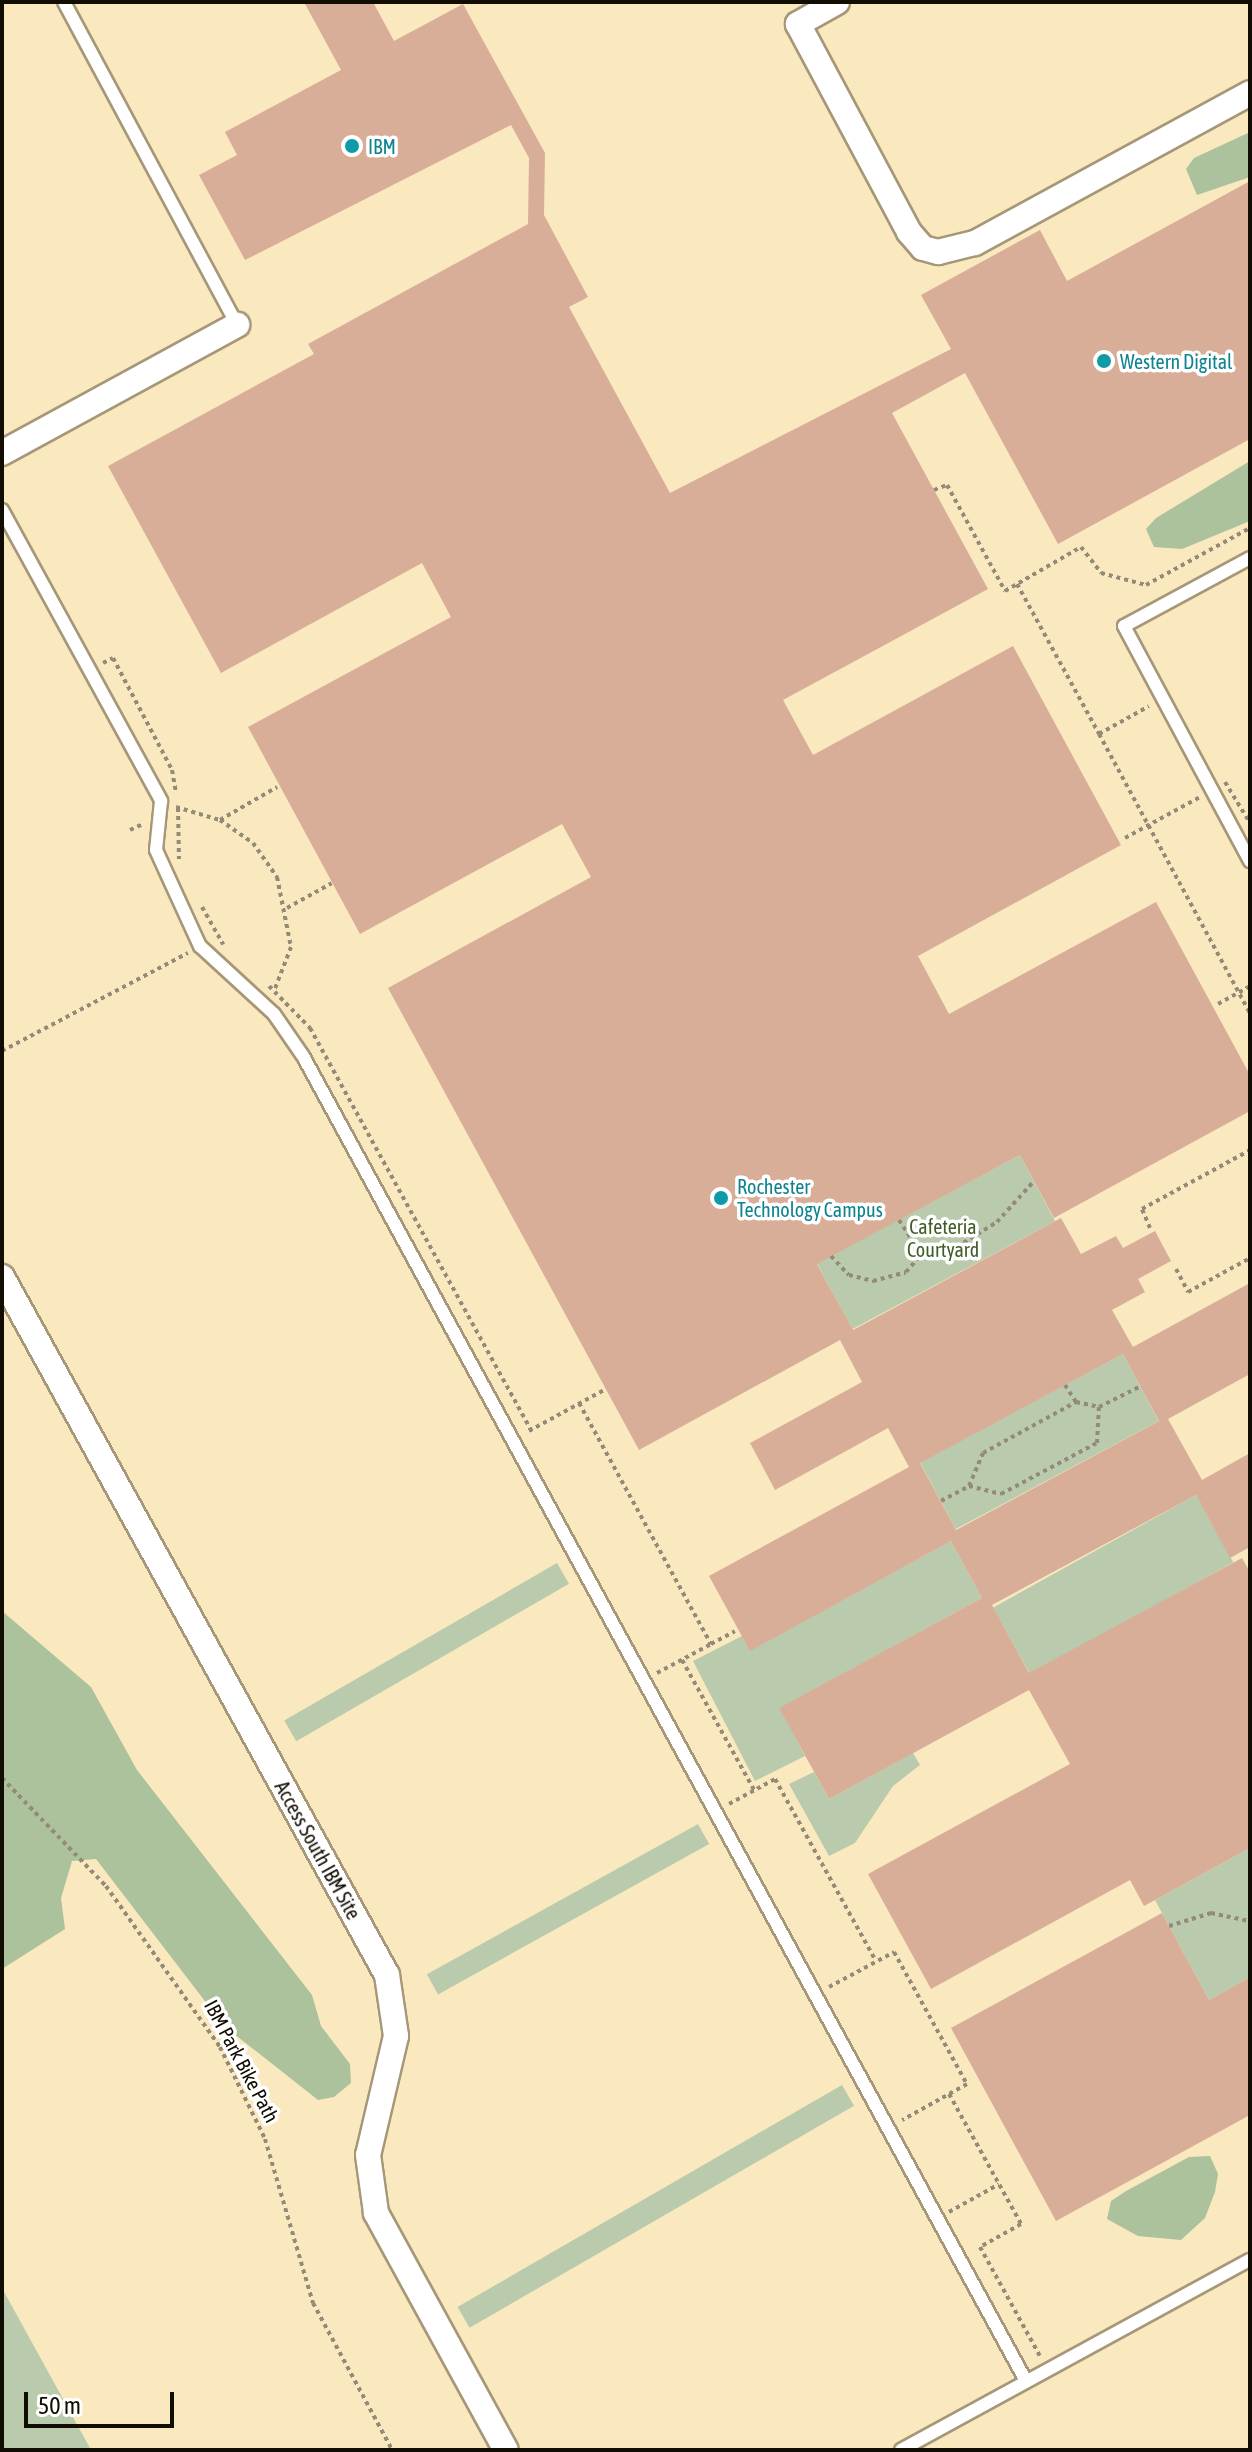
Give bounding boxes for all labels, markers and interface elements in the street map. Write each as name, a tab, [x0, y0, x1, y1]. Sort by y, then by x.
place label: IBM	[368, 134, 396, 158]
marker: IBM	[343, 137, 361, 155]
place label: Western Digital	[1120, 349, 1232, 373]
marker: Western Digital	[1095, 352, 1113, 370]
place label: Rochester Technology Campus	[737, 1174, 883, 1221]
marker: Rochester Technology Campus	[712, 1189, 730, 1207]
park label: Cafeteria Courtyard	[907, 1215, 979, 1262]
street label: Access South IBM Site	[270, 1777, 366, 1923]
street label: IBM Park Bike Path	[200, 1996, 284, 2126]
scale bar	[28, 2376, 178, 2426]
text: 50 m	[38, 2392, 81, 2419]

